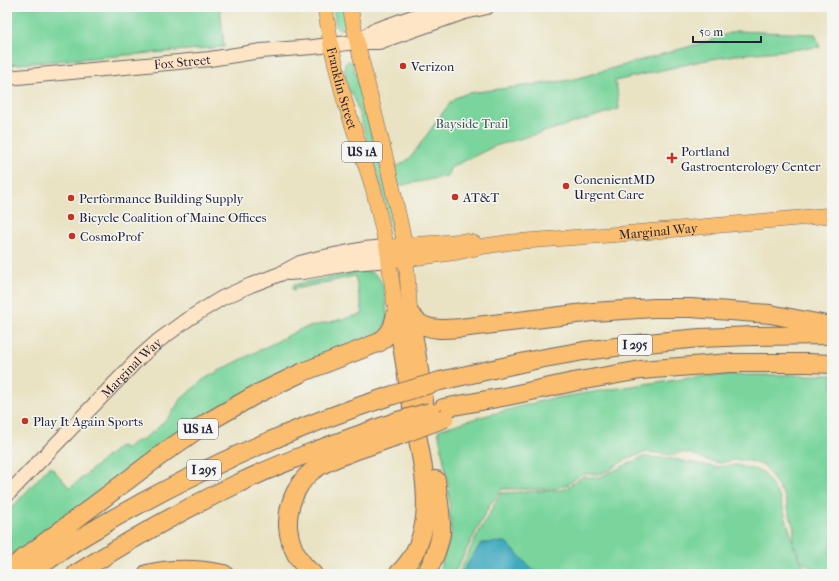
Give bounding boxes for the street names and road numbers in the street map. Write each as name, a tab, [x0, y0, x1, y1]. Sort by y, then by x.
street label: Franklin Street	[324, 45, 361, 132]
street label: Fox Street	[153, 51, 212, 72]
road number: US 1A	[342, 142, 382, 162]
street label: Marginal Way	[618, 220, 699, 242]
street label: Marginal Way	[98, 334, 165, 400]
road number: I 295	[618, 335, 652, 355]
road number: US 1A	[178, 419, 218, 439]
road number: I 295	[187, 460, 221, 480]

